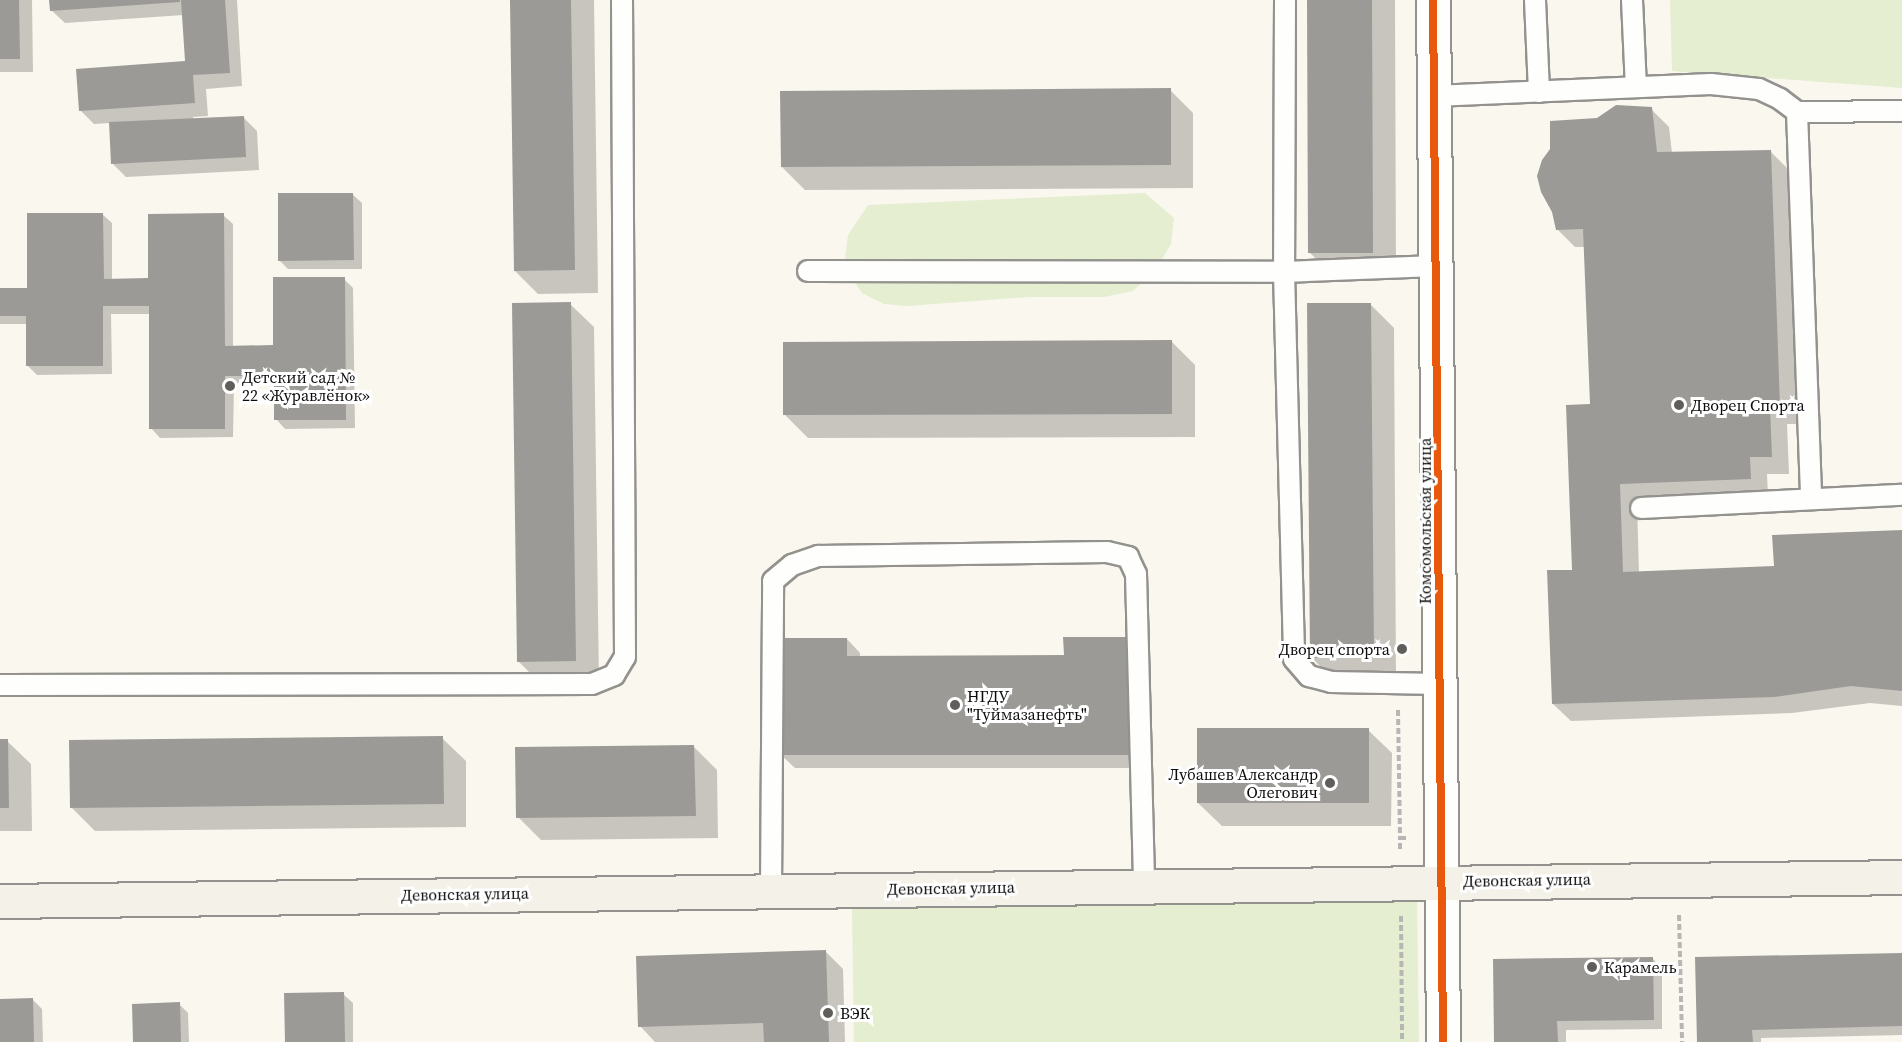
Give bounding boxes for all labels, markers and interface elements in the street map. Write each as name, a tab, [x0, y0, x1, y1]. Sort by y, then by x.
place label: Детский сад № 22 «Журавлёнок»	[242, 367, 370, 405]
marker: Детский сад № 22 «Журавлёнок»	[223, 379, 237, 393]
place label: Дворец Спорта	[1691, 395, 1805, 415]
marker: Дворец Спорта	[1672, 398, 1686, 412]
street label: Комсомольская улица	[1415, 438, 1435, 604]
place label: Дворец спорта	[1279, 639, 1390, 659]
marker: Дворец спорта	[1395, 642, 1409, 656]
place label: НГДУ "Туймазанефть"	[967, 686, 1087, 724]
marker: НГДУ "Туймазанефть"	[948, 698, 962, 712]
place label: Лубашев Александр Олегович	[1168, 764, 1318, 802]
marker: Лубашев Александр Олегович	[1323, 776, 1337, 790]
street label: Девонская улица	[1463, 869, 1591, 891]
street label: Девонская улица	[887, 877, 1015, 899]
street label: Девонская улица	[401, 883, 529, 905]
place label: Карамель	[1604, 957, 1677, 977]
marker: Карамель	[1585, 960, 1599, 974]
place label: ВЭК	[840, 1003, 870, 1023]
marker: ВЭК	[821, 1006, 835, 1020]

